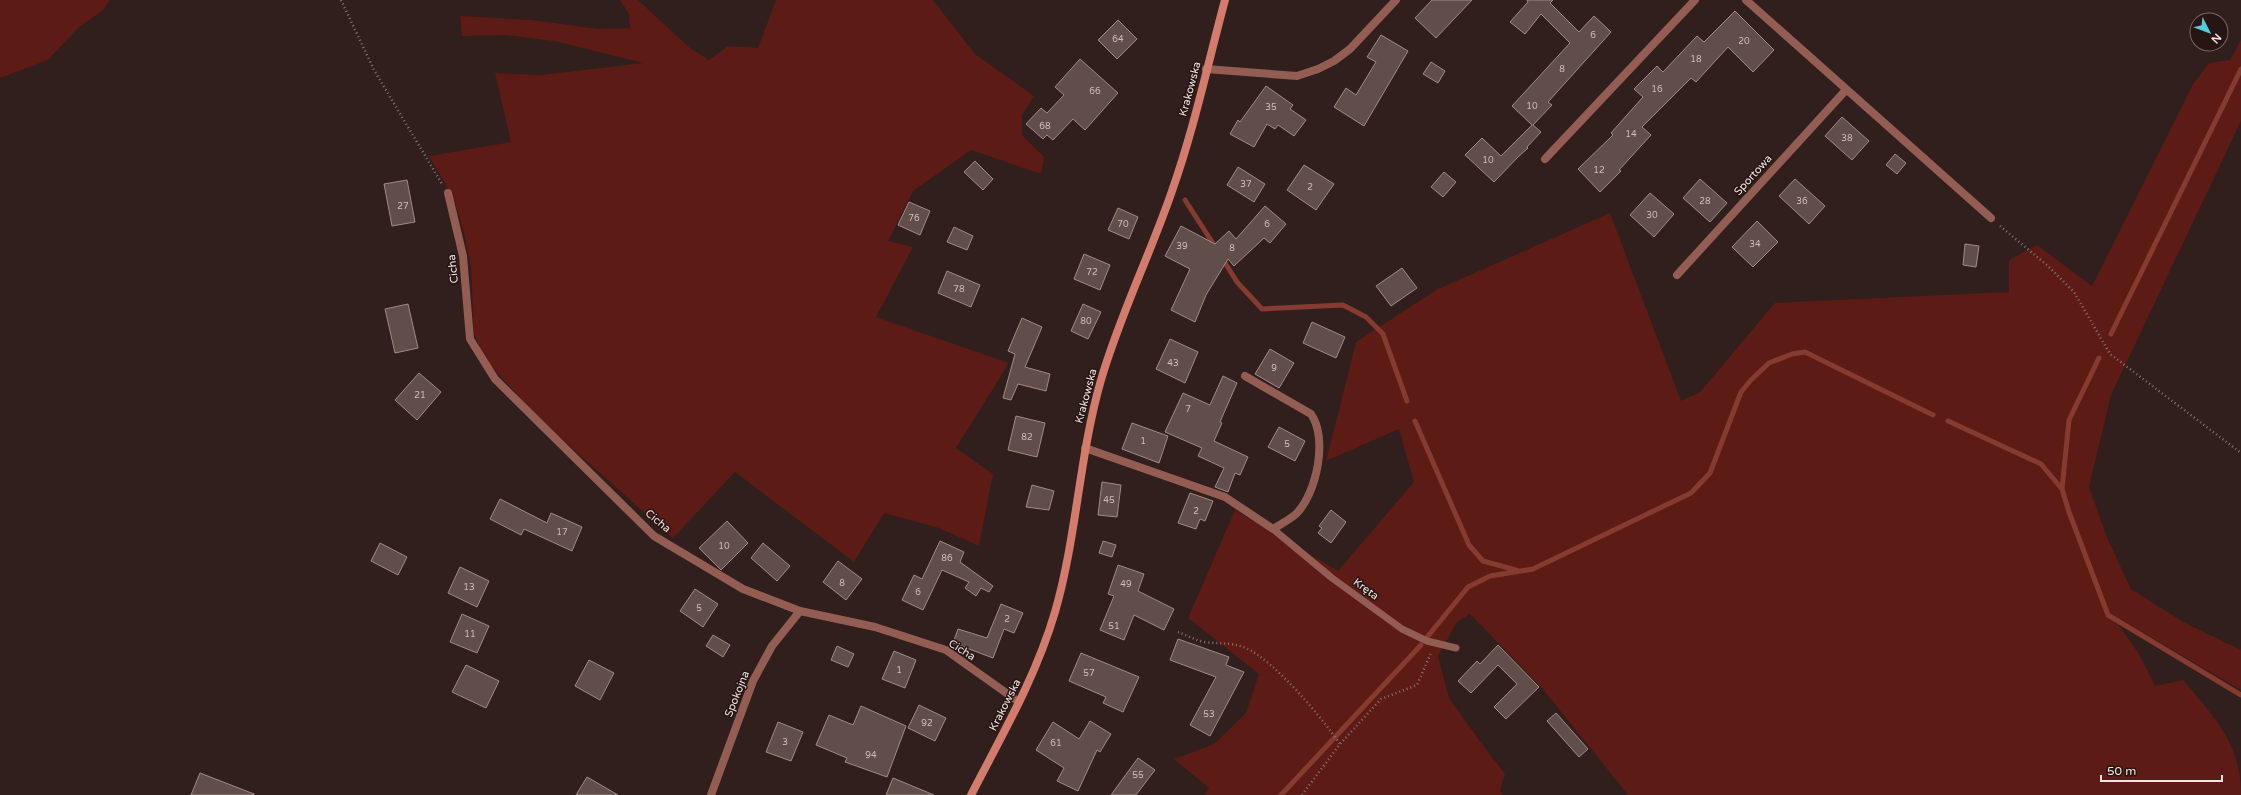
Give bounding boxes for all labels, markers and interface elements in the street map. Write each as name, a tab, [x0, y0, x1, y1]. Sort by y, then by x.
north arrow	[2189, 12, 2229, 52]
house number: 6	[1590, 30, 1596, 41]
text: N	[2208, 31, 2224, 46]
house number: 64	[1112, 34, 1124, 45]
house number: 20	[1738, 36, 1750, 47]
house number: 18	[1690, 54, 1702, 65]
street label: Krakowska	[1176, 60, 1204, 118]
house number: 8	[1559, 64, 1565, 75]
house number: 16	[1651, 84, 1663, 95]
house number: 66	[1089, 86, 1101, 97]
house number: 10	[1526, 101, 1538, 112]
house number: 35	[1265, 102, 1277, 113]
house number: 68	[1039, 121, 1051, 132]
house number: 14	[1625, 129, 1637, 140]
house number: 38	[1841, 133, 1853, 144]
street label: Sportowa	[1731, 152, 1775, 198]
house number: 10	[1482, 155, 1494, 166]
house number: 12	[1593, 165, 1605, 176]
house number: 37	[1240, 179, 1252, 190]
house number: 2	[1307, 182, 1313, 193]
house number: 28	[1699, 196, 1711, 207]
house number: 36	[1796, 196, 1808, 207]
house number: 27	[397, 201, 409, 212]
house number: 30	[1646, 210, 1658, 221]
house number: 76	[908, 213, 920, 224]
house number: 70	[1117, 219, 1129, 230]
house number: 6	[1264, 219, 1270, 230]
house number: 34	[1749, 239, 1761, 250]
house number: 39	[1176, 241, 1188, 252]
house number: 8	[1229, 243, 1235, 254]
street label: Cicha	[445, 254, 461, 284]
house number: 72	[1086, 267, 1098, 278]
house number: 78	[953, 284, 965, 295]
house number: 80	[1080, 316, 1092, 327]
house number: 43	[1167, 358, 1179, 369]
house number: 9	[1271, 363, 1277, 374]
street label: Krakowska	[1072, 367, 1100, 425]
house number: 21	[414, 390, 426, 401]
house number: 7	[1185, 404, 1191, 415]
house number: 82	[1021, 432, 1033, 443]
house number: 1	[1140, 436, 1146, 447]
house number: 5	[1284, 439, 1290, 450]
house number: 45	[1103, 495, 1115, 506]
house number: 2	[1193, 506, 1199, 517]
street label: Cicha	[643, 507, 673, 535]
house number: 17	[556, 527, 568, 538]
house number: 10	[718, 541, 730, 552]
house number: 86	[941, 553, 953, 564]
street label: Kręta	[1351, 576, 1381, 602]
house number: 8	[839, 578, 845, 589]
house number: 49	[1120, 579, 1132, 590]
house number: 13	[463, 582, 475, 593]
house number: 6	[915, 587, 921, 598]
house number: 5	[696, 603, 702, 614]
house number: 2	[1004, 614, 1010, 625]
house number: 51	[1108, 621, 1120, 632]
house number: 11	[464, 629, 476, 640]
street label: Cicha	[946, 637, 978, 663]
house number: 1	[896, 665, 902, 676]
house number: 57	[1083, 668, 1095, 679]
street label: Spokojna	[722, 669, 752, 719]
street label: Krakowska	[986, 677, 1024, 733]
house number: 53	[1203, 709, 1215, 720]
house number: 92	[921, 718, 933, 729]
house number: 3	[782, 737, 788, 748]
house number: 61	[1050, 738, 1062, 749]
house number: 94	[865, 750, 877, 761]
scale bar	[2101, 757, 2222, 783]
text: 50 m	[2107, 764, 2136, 778]
house number: 55	[1132, 770, 1144, 781]

